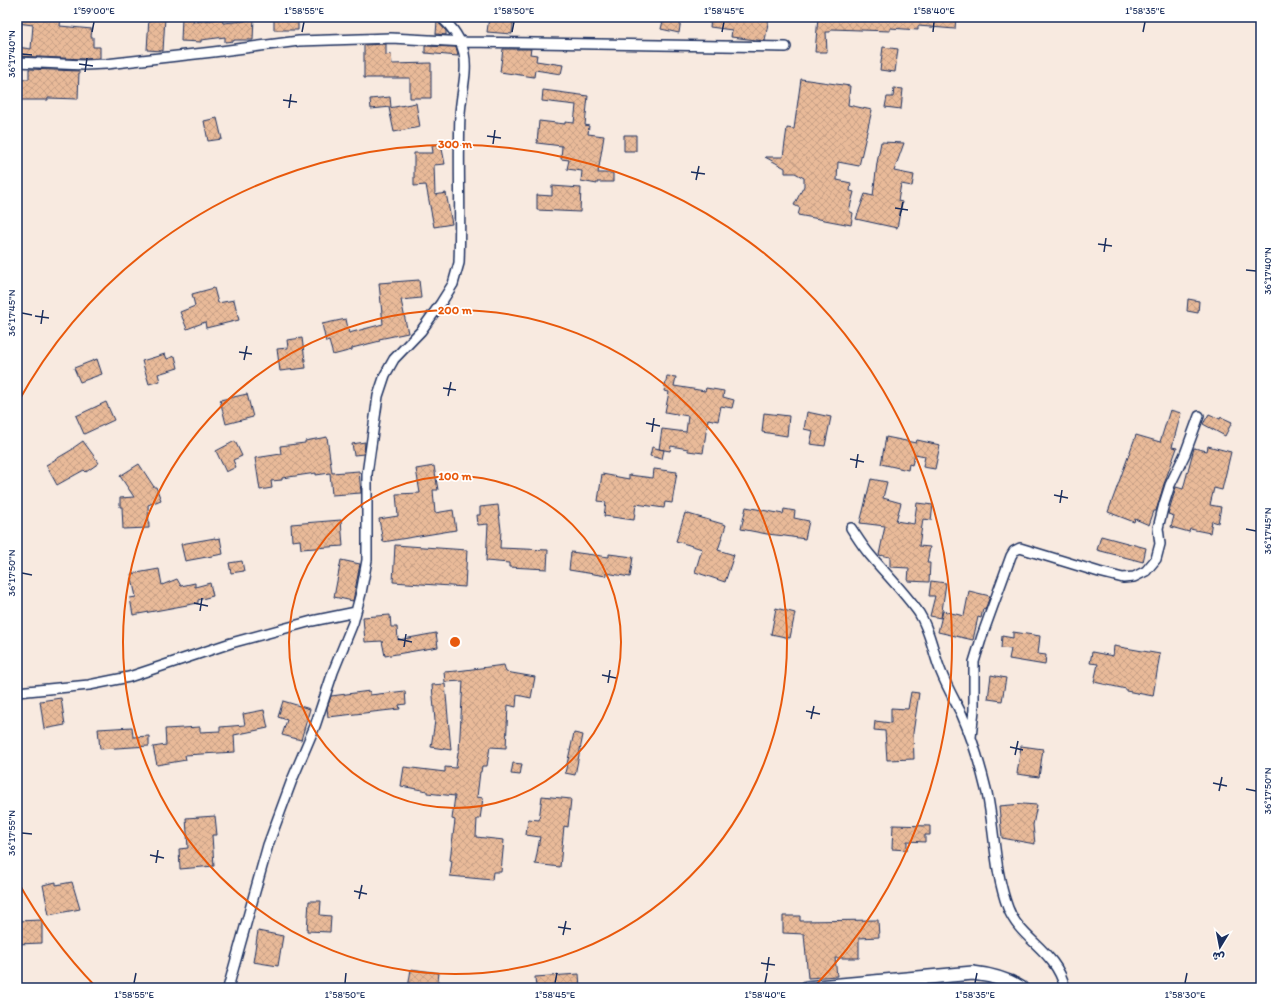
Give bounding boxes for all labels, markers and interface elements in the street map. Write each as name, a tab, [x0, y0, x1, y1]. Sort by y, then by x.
text: 1°59'00"E	[73, 4, 115, 17]
text: 1°58'55"E	[284, 4, 324, 17]
text: 1°58'50"E	[494, 4, 535, 17]
text: 1°58'45"E	[704, 4, 745, 17]
text: 1°58'40"E	[913, 4, 955, 17]
text: 1°58'35"E	[1125, 4, 1165, 17]
text: 36°17'40"N	[5, 30, 18, 78]
text: 300 m	[438, 137, 473, 151]
text: 36°17'40"N	[1261, 247, 1274, 295]
text: 36°17'45"N	[5, 289, 18, 336]
text: 200 m	[438, 303, 473, 317]
text: 100 m	[438, 469, 472, 483]
text: 36°17'45"N	[1261, 507, 1274, 554]
text: 36°17'50"N	[5, 549, 18, 596]
centre of rings	[448, 635, 462, 649]
text: 36°17'50"N	[1261, 767, 1274, 814]
text: 36°17'55"N	[5, 810, 18, 856]
north arrow	[1200, 927, 1240, 967]
text: ش	[1211, 949, 1225, 964]
text: 1°58'55"E	[114, 988, 154, 1001]
text: 1°58'50"E	[325, 988, 366, 1001]
text: 1°58'45"E	[535, 988, 576, 1001]
text: 1°58'40"E	[744, 988, 786, 1001]
text: 1°58'35"E	[955, 988, 995, 1001]
text: 1°58'30"E	[1165, 988, 1206, 1001]

